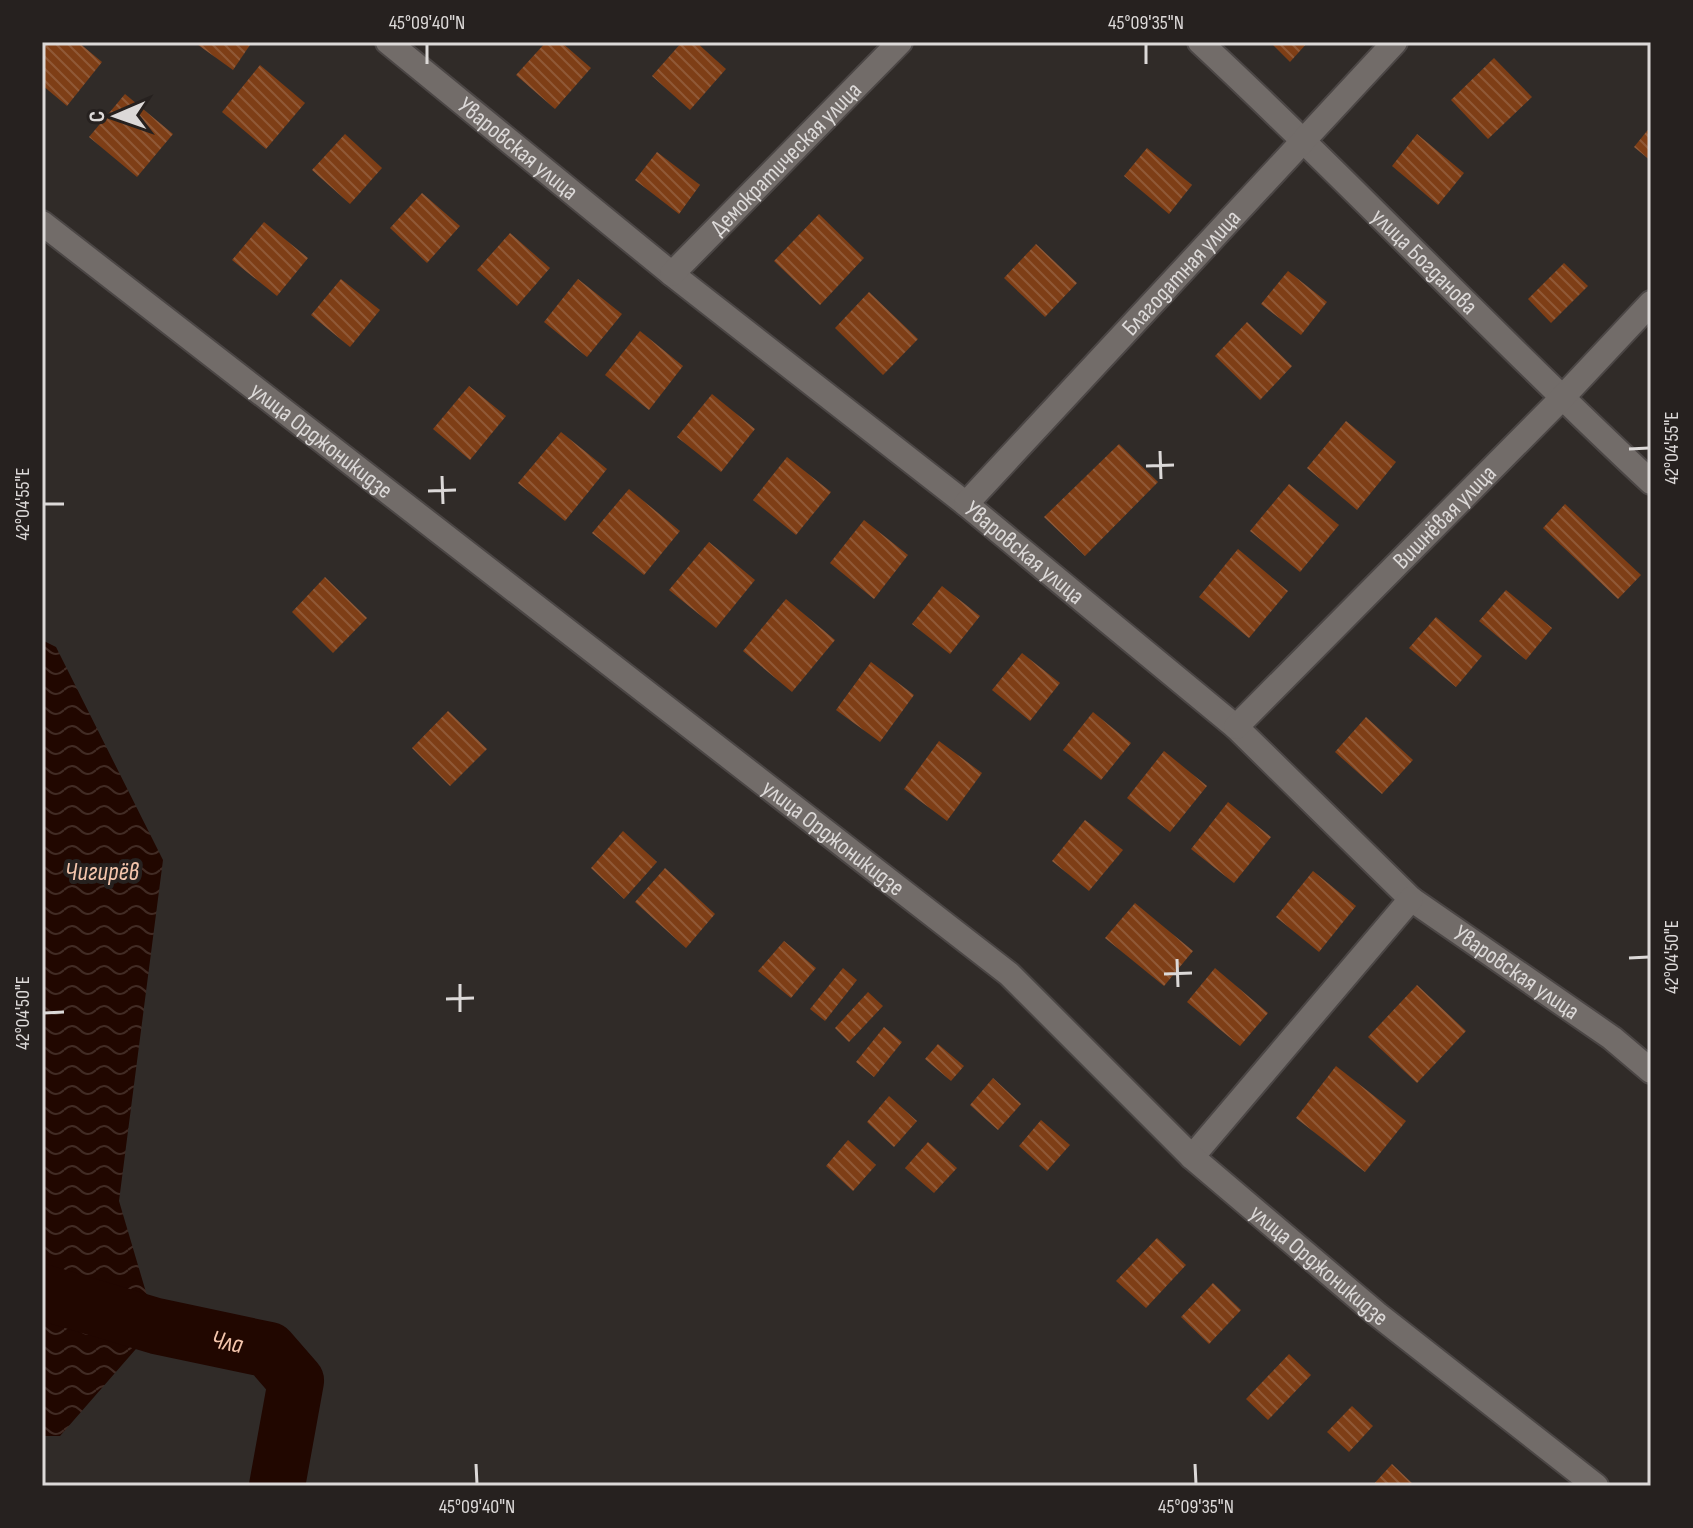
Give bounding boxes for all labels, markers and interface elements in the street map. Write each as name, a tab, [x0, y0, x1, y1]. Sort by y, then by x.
text: 45°09'40"N	[389, 11, 465, 35]
text: 45°09'35"N	[1108, 11, 1184, 35]
north arrow	[76, 76, 156, 156]
street label: Демократическая улица	[704, 76, 868, 242]
street label: Уваровская улица	[452, 91, 584, 206]
text: С	[84, 111, 111, 123]
street label: улица Богданова	[1365, 202, 1484, 321]
street label: Благодатная улица	[1116, 204, 1247, 342]
street label: улица Орджоникидзе	[244, 376, 398, 505]
text: 42°04'55"E	[1660, 411, 1684, 485]
street label: Вишнёвая улица	[1387, 459, 1503, 575]
text: 42°04'55"E	[11, 467, 35, 541]
street label: Уваровская улица	[958, 495, 1090, 611]
street label: улица Орджоникидзе	[756, 774, 910, 902]
water label: Чигирёв	[65, 857, 140, 888]
street label: Уваровская улица	[1448, 919, 1585, 1026]
text: 42°04'50"E	[1660, 920, 1684, 994]
text: 42°04'50"E	[11, 976, 35, 1050]
street label: улица Орджоникидзе	[1244, 1198, 1394, 1332]
water label: Чла	[208, 1324, 246, 1361]
text: 45°09'40"N	[439, 1495, 515, 1519]
text: 45°09'35"N	[1158, 1495, 1234, 1519]

